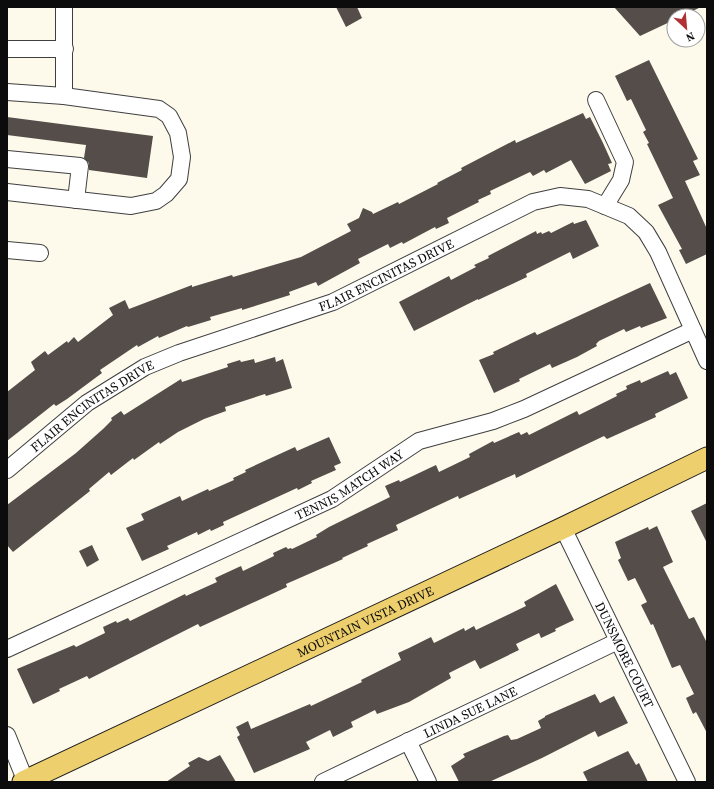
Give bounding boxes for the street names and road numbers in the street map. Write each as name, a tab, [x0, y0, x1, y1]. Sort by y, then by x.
street label: FLAIR ENCINITAS DRIVE	[316, 235, 456, 315]
street label: FLAIR ENCINITAS DRIVE	[27, 356, 156, 455]
street label: TENNIS MATCH WAY	[292, 445, 407, 524]
street label: MOUNTAIN VISTA DRIVE	[294, 582, 436, 661]
street label: DUNSMORE COURT	[592, 599, 658, 711]
street label: LINDA SUE LANE	[420, 682, 520, 741]

